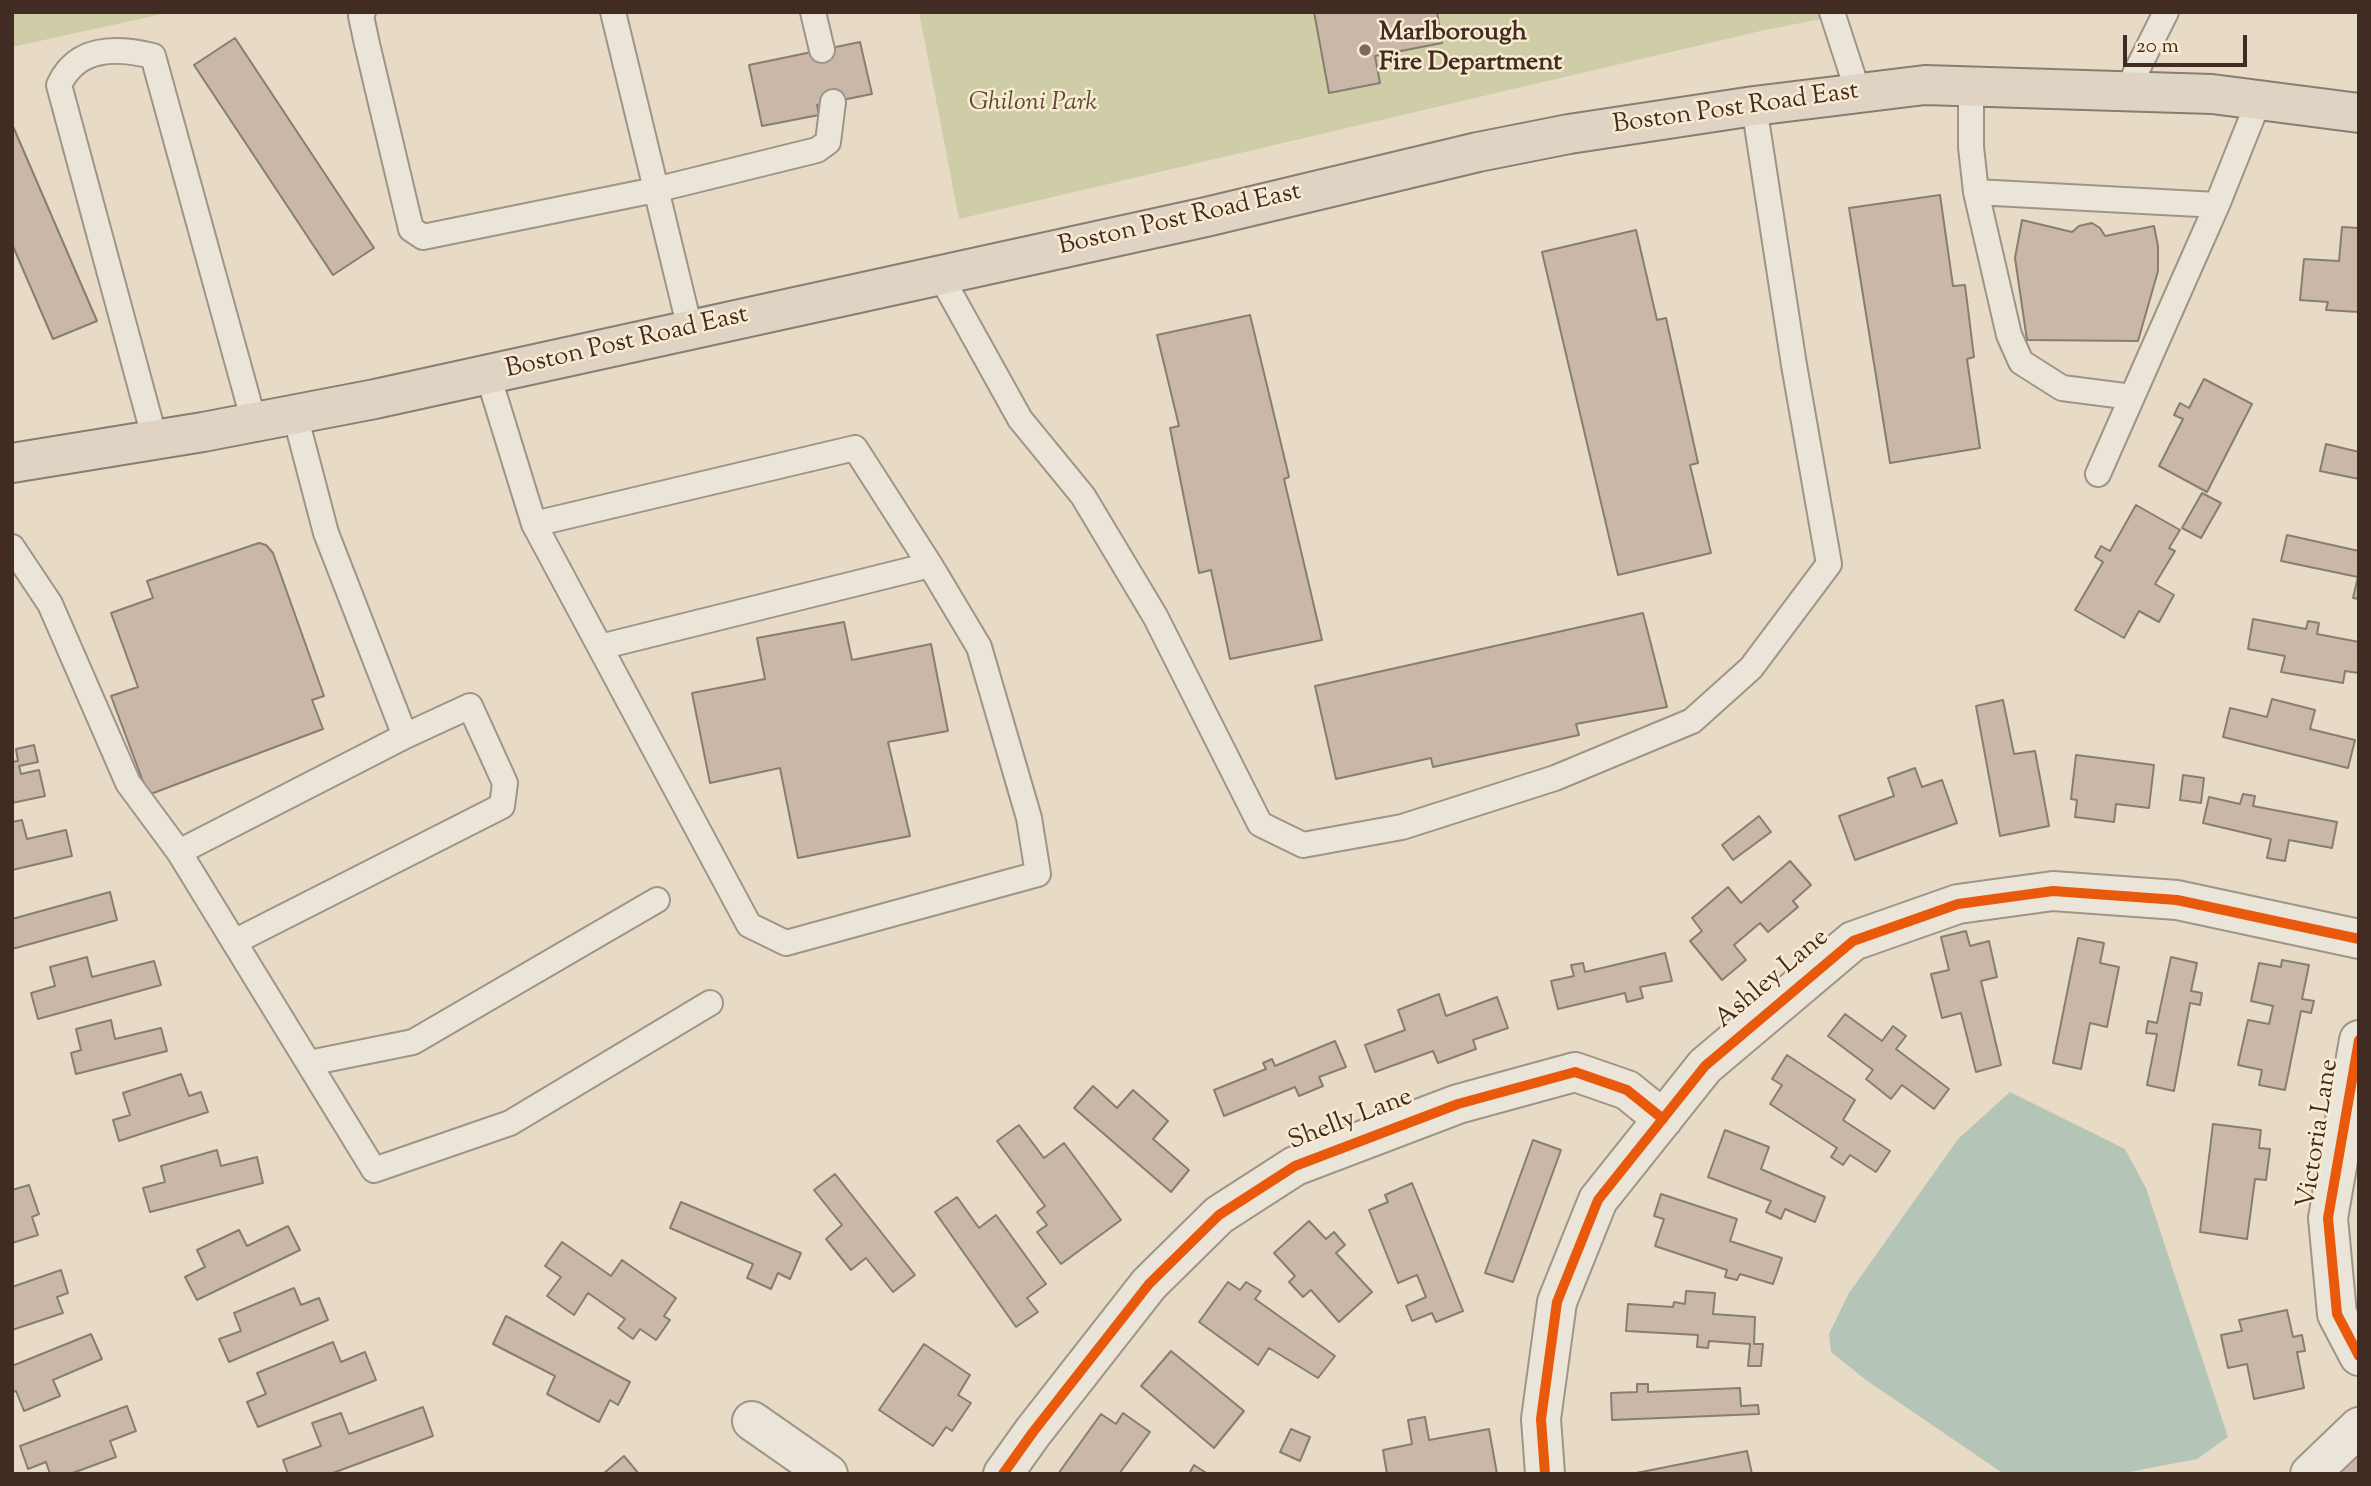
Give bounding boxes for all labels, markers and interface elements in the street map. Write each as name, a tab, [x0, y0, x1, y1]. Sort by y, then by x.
place label: Marlborough Fire Department	[1379, 19, 1562, 80]
scale bar	[2126, 21, 2250, 65]
text: 20 m	[2136, 32, 2179, 62]
marker: Marlborough Fire Department	[1357, 42, 1373, 58]
street label: Boston Post Road East	[1611, 77, 1861, 143]
park label: Ghiloni Park	[969, 89, 1097, 121]
street label: Boston Post Road East	[1056, 178, 1304, 264]
street label: Boston Post Road East	[503, 301, 751, 387]
street label: Ashley Lane	[1710, 923, 1836, 1037]
street label: Victoria Lane	[2293, 1057, 2347, 1211]
street label: Shelly Lane	[1285, 1083, 1417, 1159]

